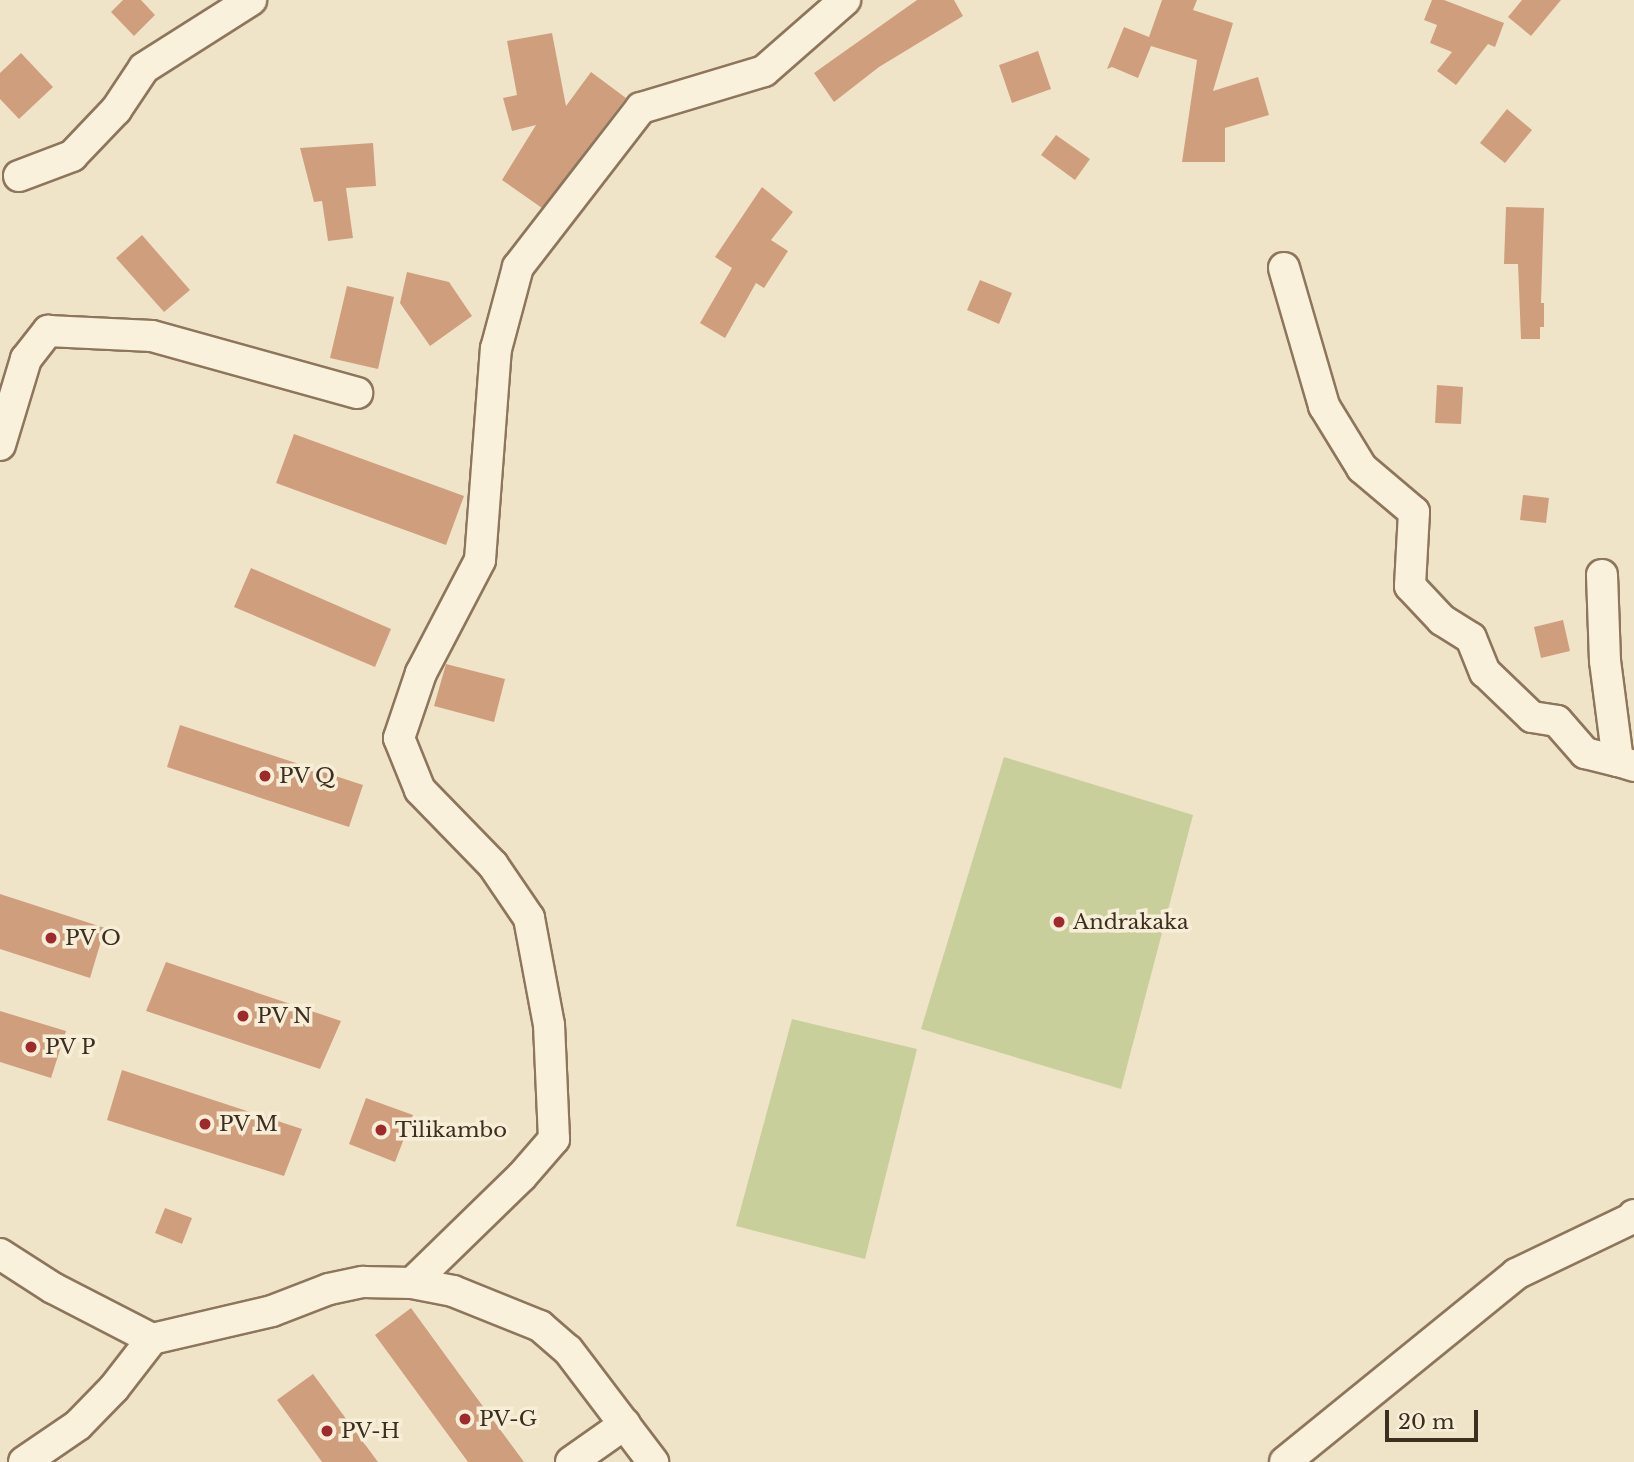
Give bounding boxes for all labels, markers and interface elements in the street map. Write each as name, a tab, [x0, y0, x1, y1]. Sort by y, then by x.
place label: PV Q	[279, 763, 336, 789]
marker: PV Q	[257, 768, 273, 784]
place label: Andrakaka	[1073, 909, 1189, 935]
marker: Andrakaka	[1051, 914, 1067, 930]
place label: PV O	[65, 925, 122, 951]
marker: PV O	[43, 930, 59, 946]
place label: PV N	[257, 1003, 313, 1029]
marker: PV N	[235, 1008, 251, 1024]
place label: PV P	[45, 1034, 96, 1060]
marker: PV P	[23, 1039, 39, 1055]
place label: PV M	[219, 1111, 279, 1137]
marker: PV M	[197, 1116, 213, 1132]
place label: Tilikambo	[395, 1117, 507, 1143]
marker: Tilikambo	[373, 1122, 389, 1138]
scale bar	[1389, 1396, 1482, 1440]
place label: PV-G	[479, 1406, 537, 1432]
text: 20 m	[1398, 1409, 1455, 1435]
marker: PV-G	[457, 1411, 473, 1427]
place label: PV-H	[341, 1418, 400, 1444]
marker: PV-H	[319, 1423, 335, 1439]

